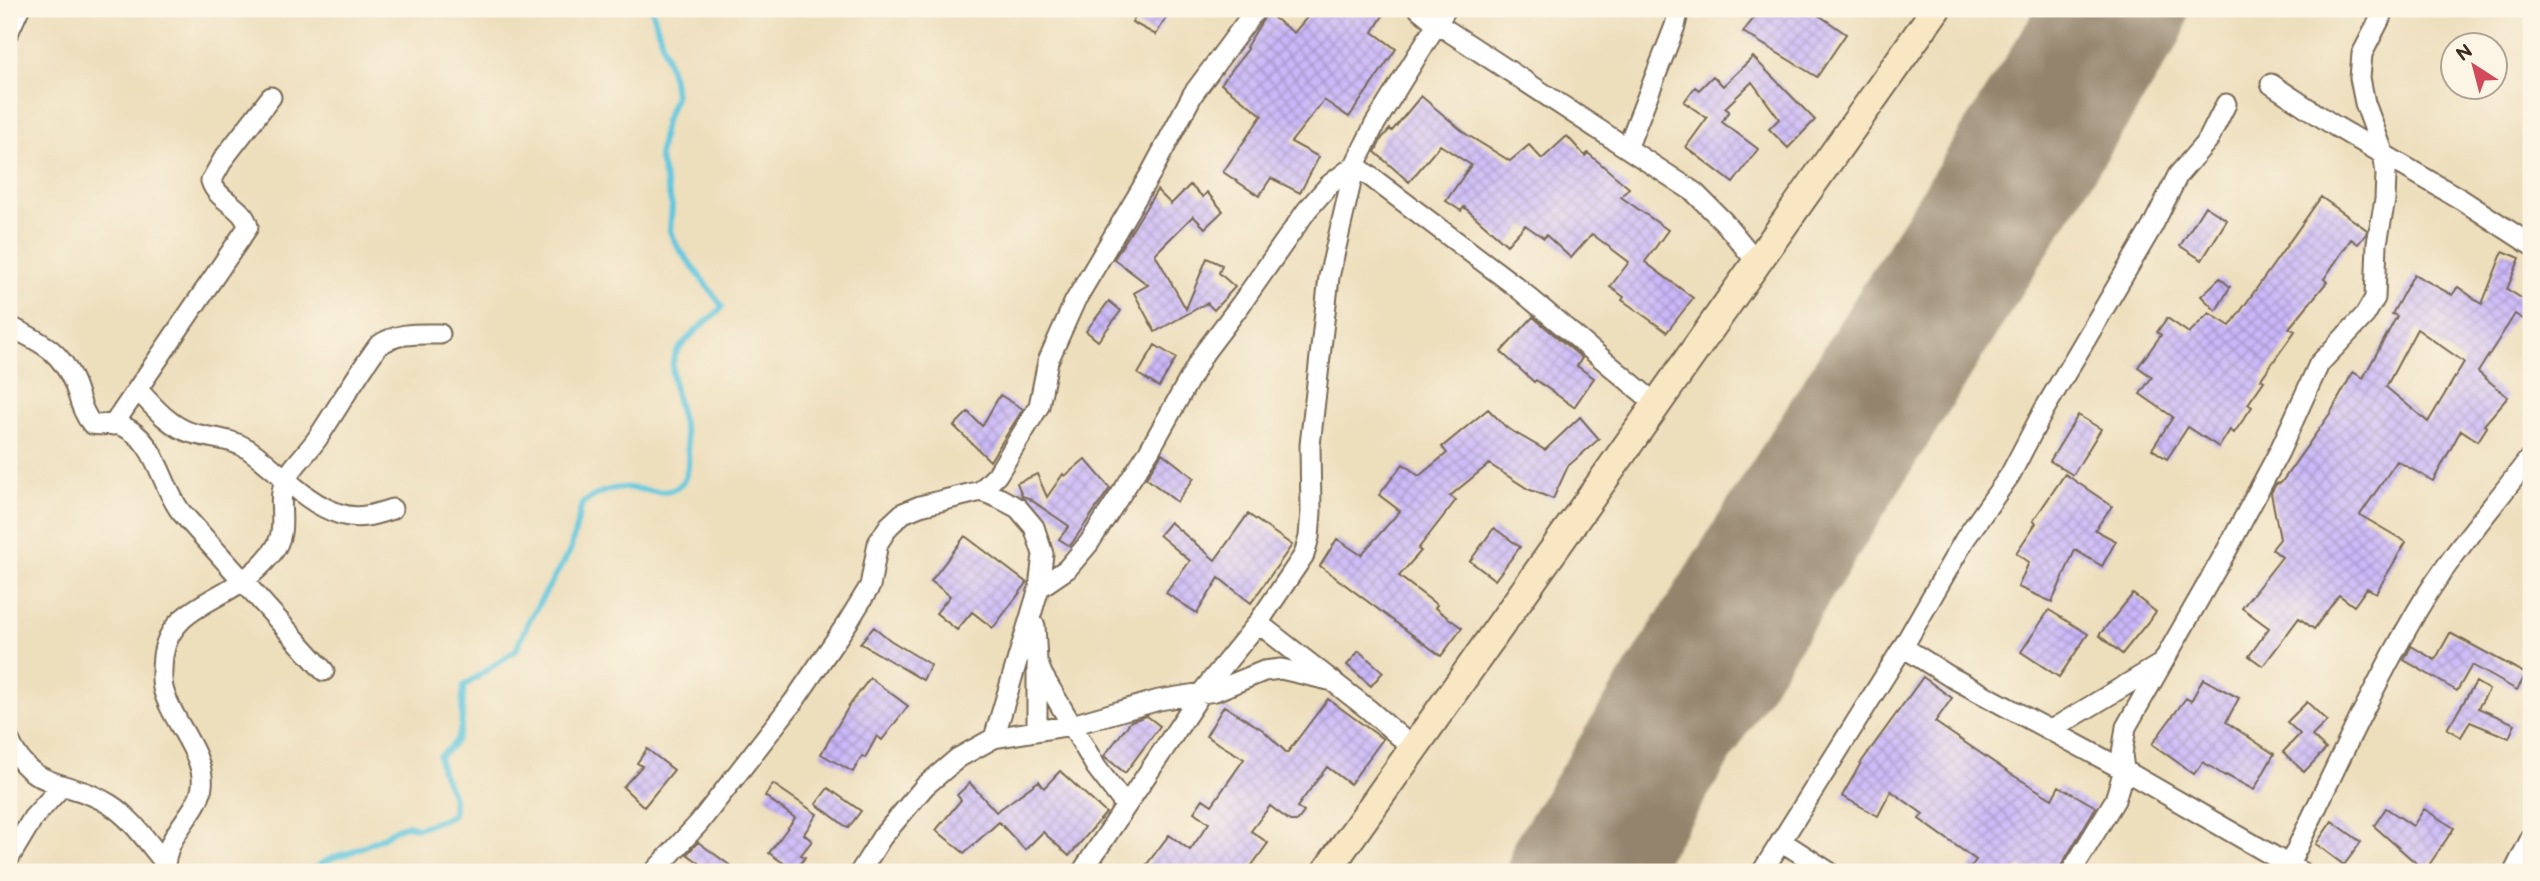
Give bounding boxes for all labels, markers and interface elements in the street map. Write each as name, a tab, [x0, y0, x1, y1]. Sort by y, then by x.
north arrow	[2438, 32, 2508, 102]
text: N	[2452, 40, 2477, 67]

